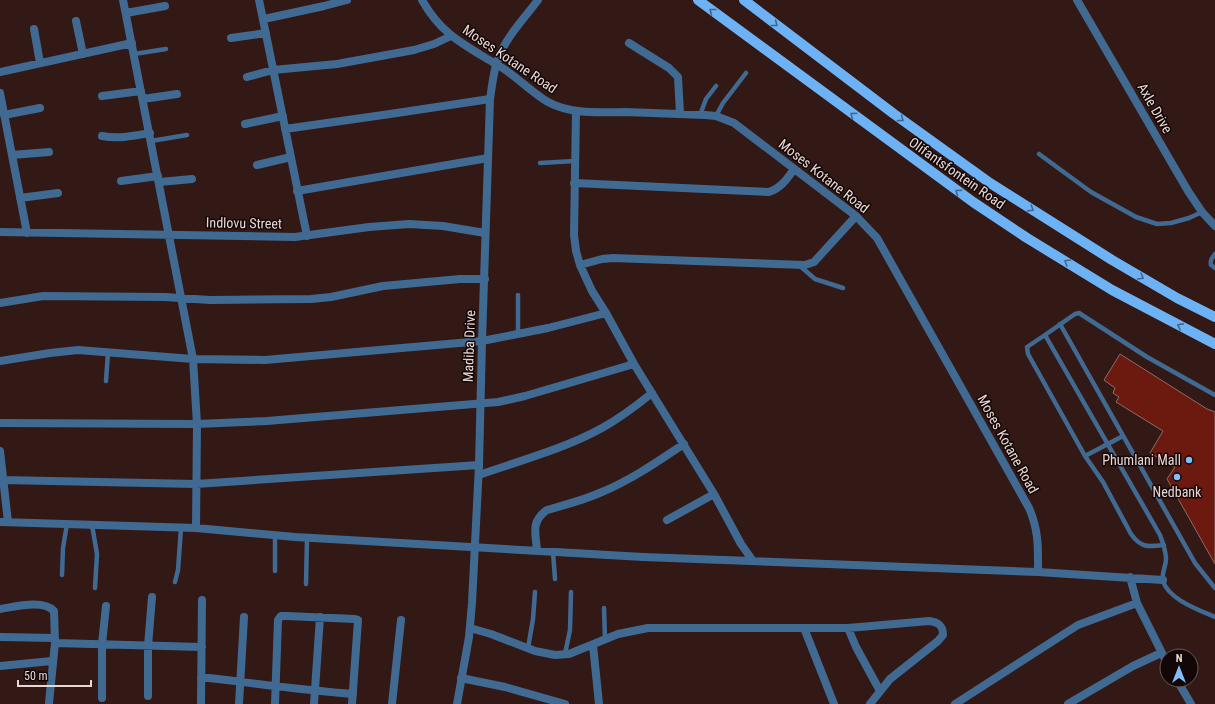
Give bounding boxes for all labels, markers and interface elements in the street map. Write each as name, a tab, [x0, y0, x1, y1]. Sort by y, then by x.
one-way arrow	[710, 9, 717, 16]
one-way arrow	[770, 19, 777, 26]
street label: Moses Kotane Road	[460, 22, 560, 96]
street label: Axle Drive	[1134, 80, 1176, 136]
one-way arrow	[850, 112, 857, 120]
one-way arrow	[897, 114, 904, 122]
street label: Olifantsfontein Road	[906, 134, 1008, 212]
street label: Moses Kotane Road	[776, 136, 872, 216]
one-way arrow	[955, 189, 962, 197]
one-way arrow	[1027, 204, 1034, 211]
street label: Indlovu Street	[206, 214, 282, 232]
one-way arrow	[1064, 260, 1071, 267]
one-way arrow	[1137, 273, 1144, 280]
street label: Madiba Drive	[460, 309, 478, 382]
one-way arrow	[1177, 323, 1185, 331]
street label: Moses Kotane Road	[974, 392, 1042, 496]
place label: Phumlani Mall	[1102, 452, 1181, 468]
marker: Phumlani Mall	[1184, 455, 1194, 465]
marker: Nedbank	[1172, 472, 1182, 482]
place label: Nedbank	[1153, 484, 1202, 500]
north arrow	[1159, 648, 1199, 688]
text: N	[1176, 652, 1183, 665]
scale bar	[18, 662, 91, 688]
text: 50 m	[24, 669, 48, 683]

